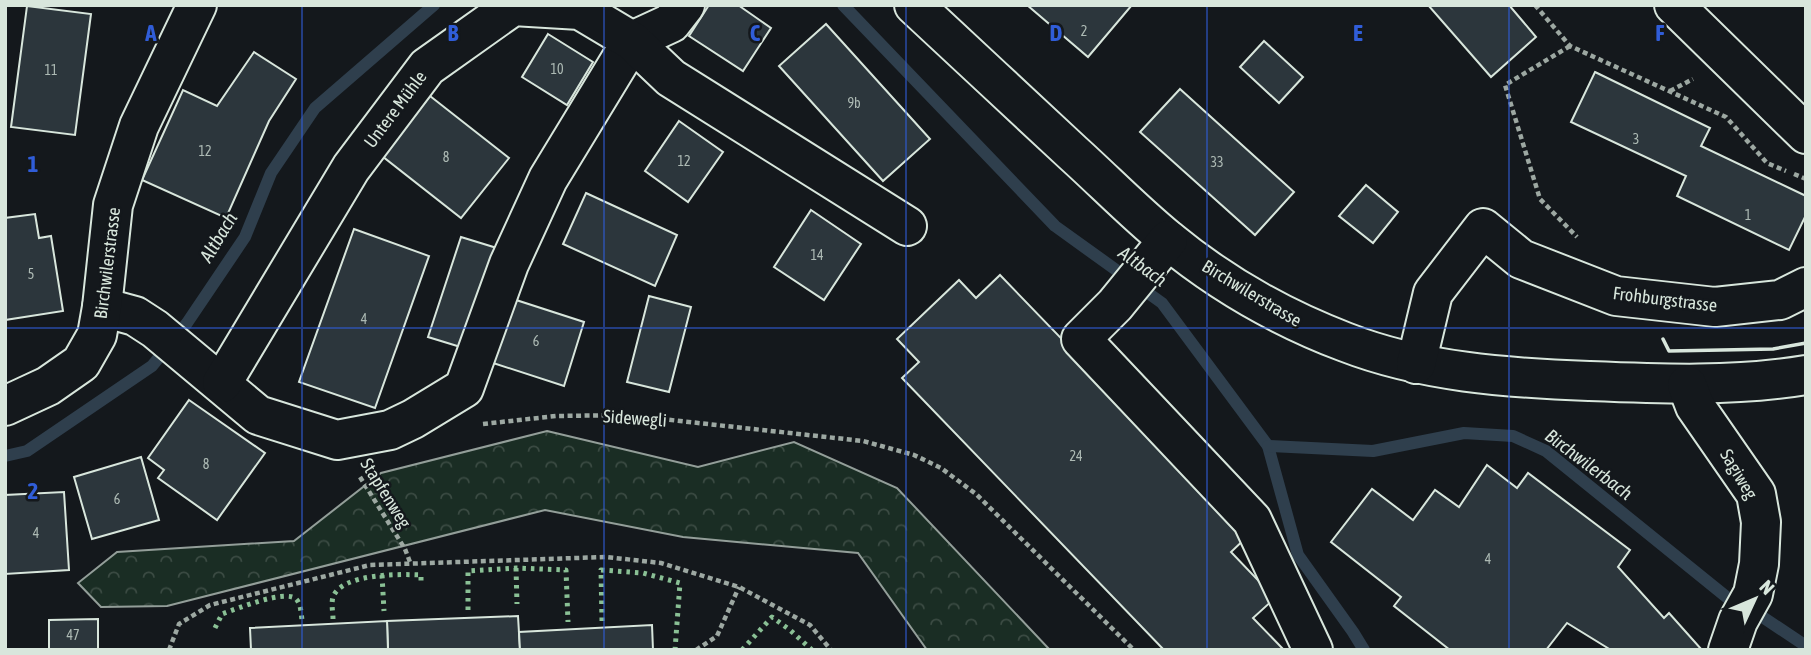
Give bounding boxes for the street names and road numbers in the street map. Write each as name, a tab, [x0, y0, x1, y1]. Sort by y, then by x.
street label: Untere Mühle	[359, 66, 431, 152]
street label: Birchwilerstrasse	[90, 206, 124, 320]
street label: Birchwilerstrasse	[1199, 255, 1305, 331]
street label: Frohburgstrasse	[1612, 282, 1718, 316]
street label: Sidewegli	[603, 405, 667, 431]
street label: Sagiweg	[1716, 445, 1762, 503]
street label: Stapfenweg	[356, 454, 416, 532]

